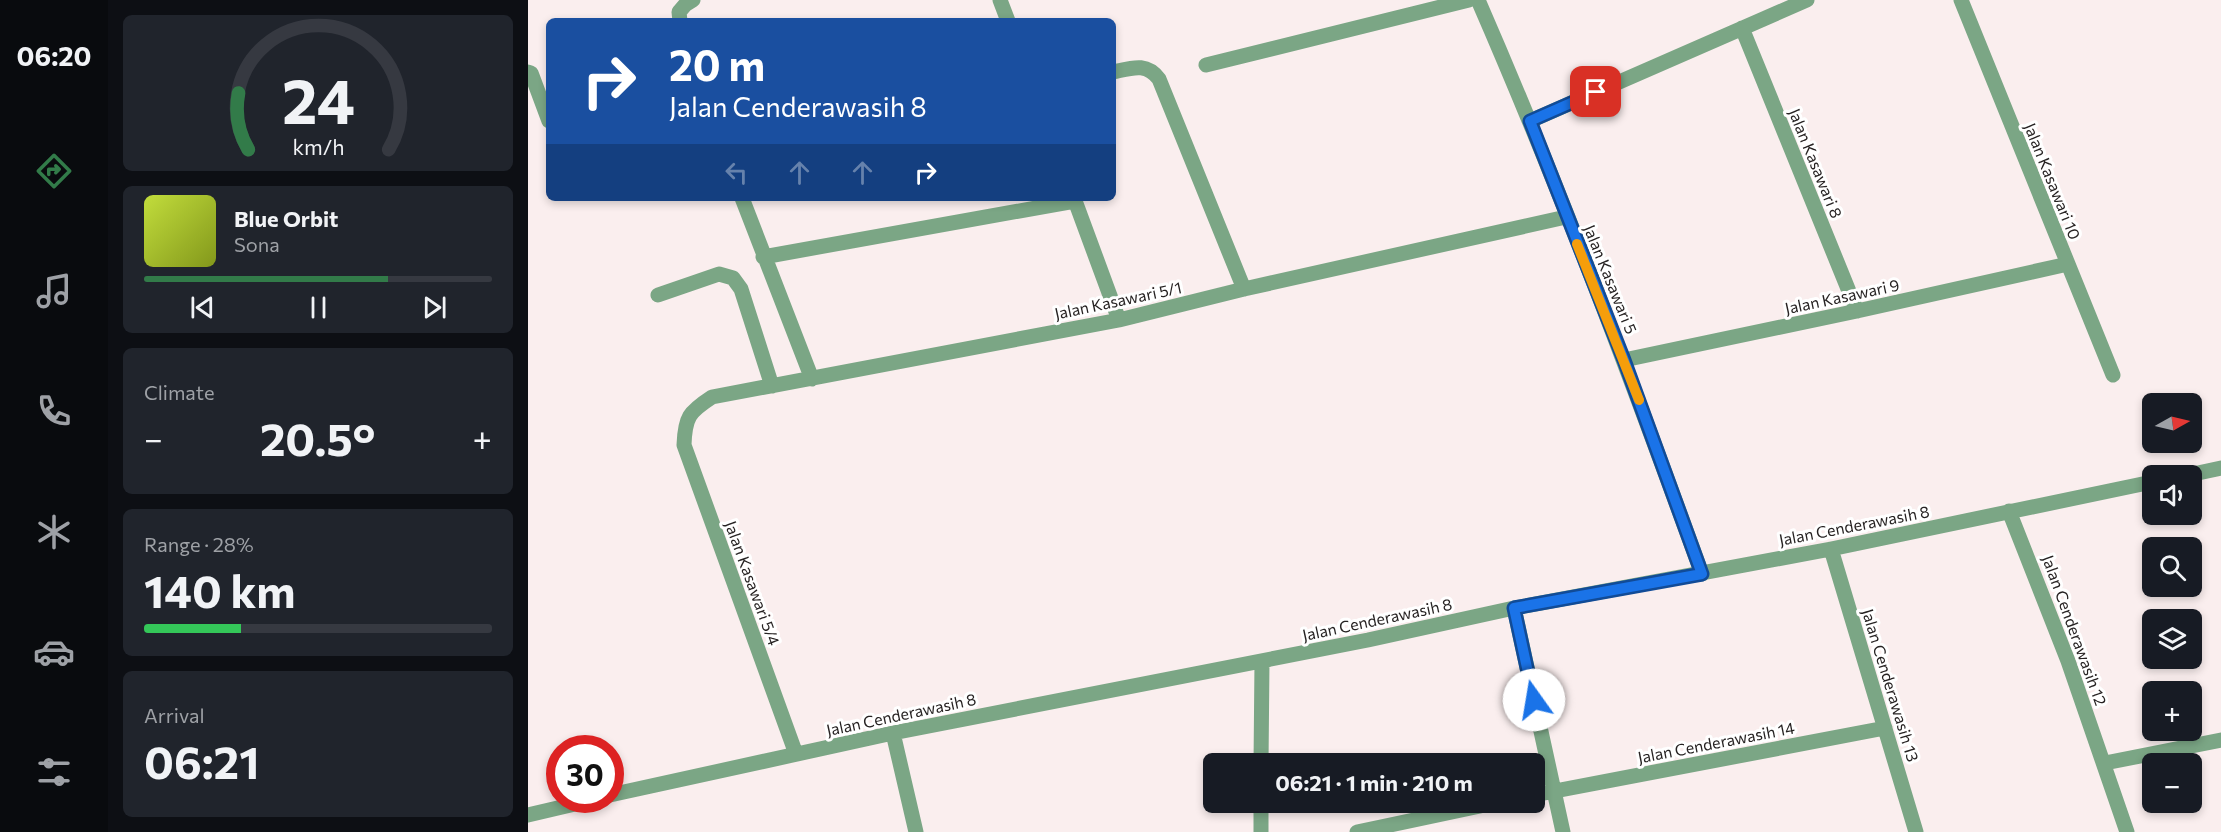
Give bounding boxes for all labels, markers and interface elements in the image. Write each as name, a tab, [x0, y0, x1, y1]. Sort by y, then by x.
text: 20 m	[669, 38, 765, 90]
text: 06:20	[17, 39, 91, 72]
icon: right	[570, 42, 648, 120]
text: 24	[282, 61, 354, 137]
pin	[1570, 66, 1621, 117]
icon: arrive	[1579, 75, 1612, 108]
text: Jalan Cenderawasih 8	[669, 90, 927, 123]
street label: Jalan Kasawari 8	[1785, 105, 1847, 221]
street label: Jalan Kasawari 10	[2021, 120, 2085, 242]
text: km/h	[292, 133, 344, 159]
icon: directions	[33, 150, 75, 192]
icon: left	[720, 156, 753, 189]
icon: ahead	[783, 156, 816, 189]
icon: ahead	[846, 156, 879, 189]
icon: right	[909, 156, 942, 189]
text: Blue Orbit	[234, 205, 338, 232]
street label: Jalan Kasawari 5	[1580, 222, 1642, 336]
text: Sona	[234, 232, 280, 256]
icon: music	[33, 270, 75, 312]
street label: Jalan Kasawari 9	[1783, 275, 1901, 317]
street label: Jalan Kasawari 5/1	[1053, 277, 1183, 323]
icon: previous	[186, 291, 219, 324]
icon: pause	[302, 291, 335, 324]
icon: next	[418, 291, 451, 324]
text: Climate	[144, 380, 214, 404]
icon: phone	[33, 390, 75, 432]
north arrow	[2142, 393, 2202, 453]
map controls	[2142, 393, 2202, 813]
text: 20.5°	[260, 410, 375, 465]
text: −	[144, 417, 163, 458]
text: +	[473, 417, 492, 458]
button: sound	[2142, 465, 2202, 525]
street label: Jalan Cenderawasih 8	[1777, 501, 1931, 549]
icon: climate	[33, 511, 75, 553]
street label: Jalan Kasawari 5/4	[722, 518, 784, 648]
text: Range · 28%	[144, 532, 254, 556]
button: search	[2142, 537, 2202, 597]
street label: Jalan Cenderawasih 12	[2039, 552, 2111, 708]
text: 140 km	[144, 562, 296, 617]
street label: Jalan Cenderawasih 8	[1300, 594, 1454, 644]
street label: Jalan Cenderawasih 13	[1859, 606, 1923, 764]
button: layers	[2142, 609, 2202, 669]
icon: car	[33, 631, 75, 673]
position arrow	[1502, 668, 1566, 732]
button: +	[2142, 681, 2202, 741]
street label: Jalan Cenderawasih 8	[824, 689, 978, 739]
text: Arrival	[144, 703, 205, 727]
street label: Jalan Cenderawasih 14	[1636, 717, 1796, 767]
text: 06:21	[144, 733, 260, 788]
speed limit sign: 30	[546, 735, 624, 813]
icon: filters	[33, 751, 75, 793]
button: −	[2142, 753, 2202, 813]
text: 06:21 · 1 min · 210 m	[1275, 769, 1473, 796]

